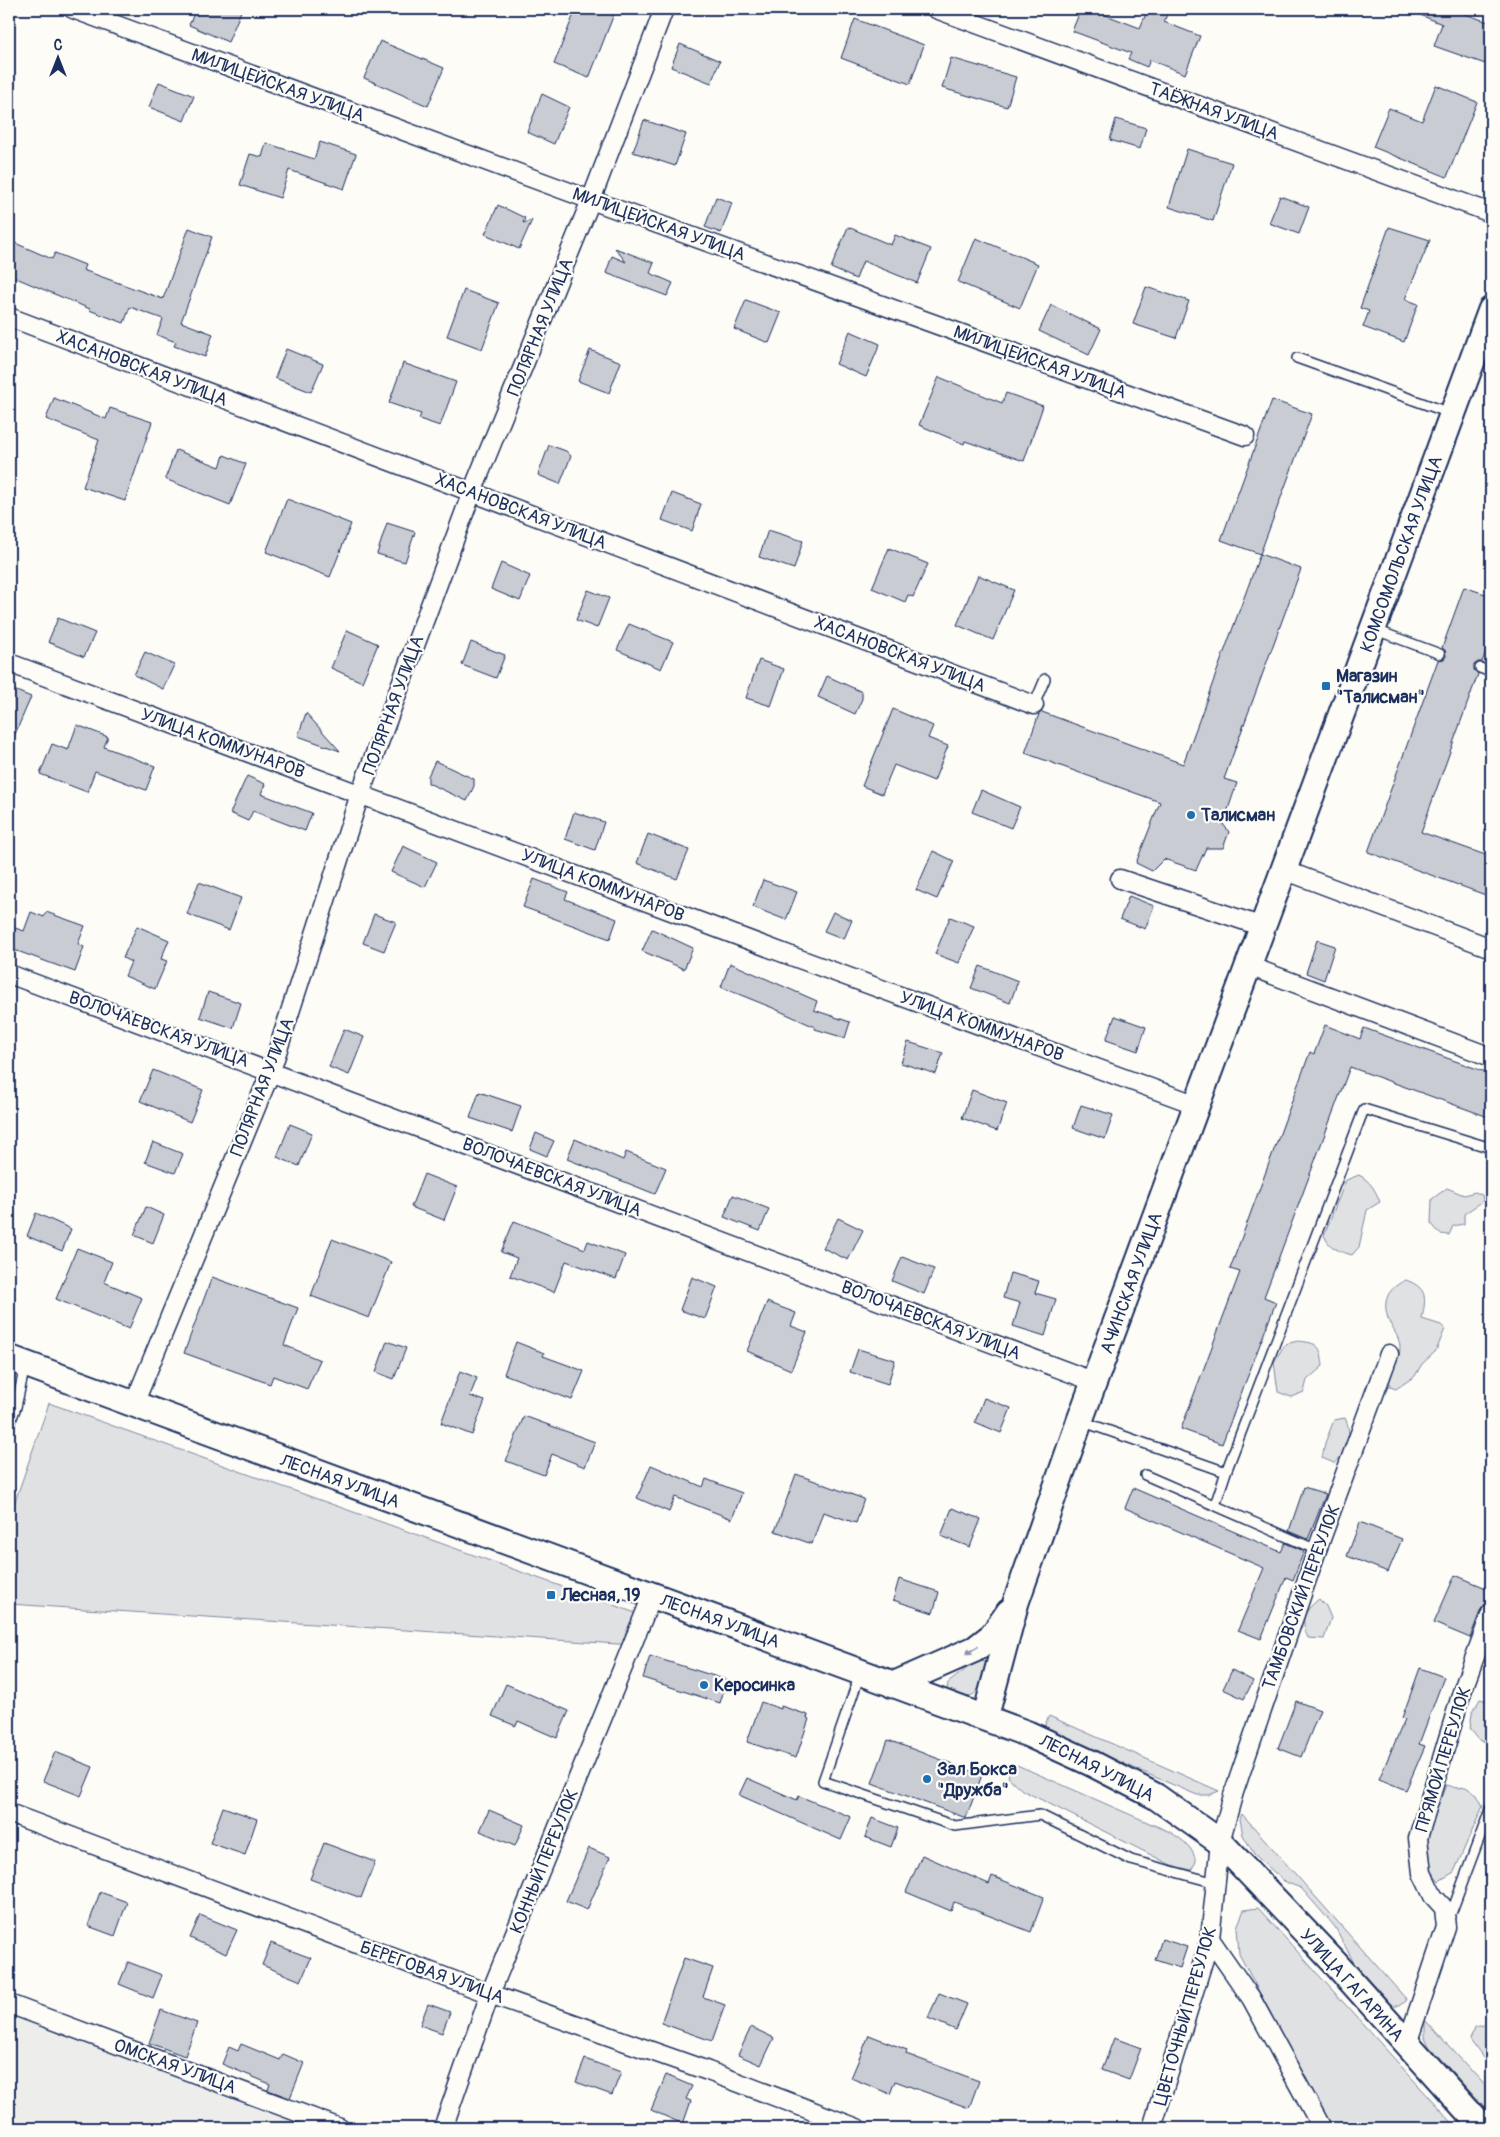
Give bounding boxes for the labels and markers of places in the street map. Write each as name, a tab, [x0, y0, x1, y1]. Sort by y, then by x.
place label: Магазин "Талисман"	[1336, 665, 1425, 709]
marker: Магазин "Талисман"	[1320, 680, 1332, 692]
place label: Талисман	[1200, 804, 1275, 827]
marker: Талисман	[1185, 809, 1197, 821]
place label: Лесная, 19	[560, 1584, 640, 1607]
marker: Лесная, 19	[545, 1589, 557, 1601]
place label: Керосинка	[714, 1674, 796, 1697]
marker: Керосинка	[698, 1679, 710, 1691]
place label: Зал Бокса "Дружба"	[937, 1758, 1017, 1802]
marker: Зал Бокса "Дружба"	[921, 1773, 933, 1785]

